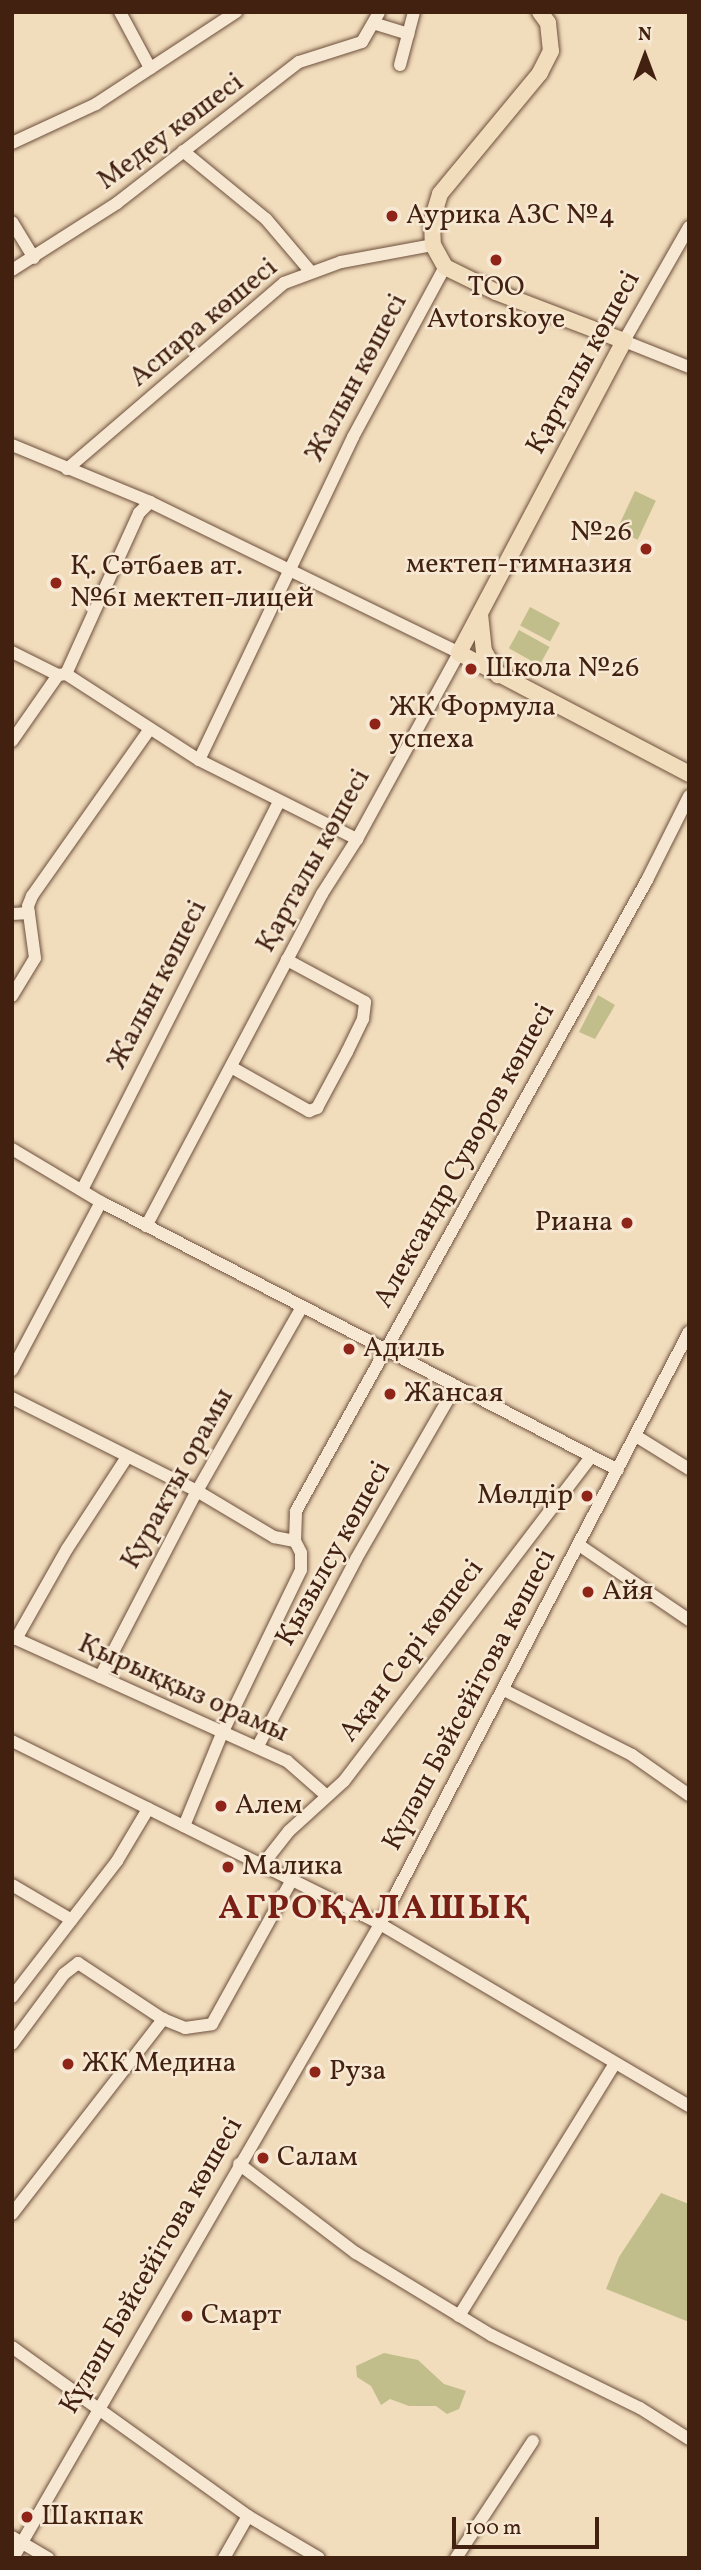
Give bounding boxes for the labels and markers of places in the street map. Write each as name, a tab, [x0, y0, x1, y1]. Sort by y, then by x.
place label: Аурика АЗС №4	[406, 199, 615, 233]
marker: Аурика АЗС №4	[384, 208, 400, 224]
marker: ТОО Avtorskoye	[488, 252, 504, 268]
place label: ТОО Avtorskoye	[427, 271, 565, 337]
place label: №26 мектеп-гимназия	[406, 516, 632, 582]
marker: №26 мектеп-гимназия	[638, 541, 654, 557]
place label: Қ. Сәтбаев ат. №61 мектеп-лицей	[70, 550, 314, 616]
marker: Қ. Сәтбаев ат. №61 мектеп-лицей	[48, 575, 64, 591]
place label: Школа №26	[485, 652, 639, 686]
marker: Школа №26	[463, 661, 479, 677]
place label: ЖК Формула успеха	[389, 691, 556, 757]
marker: ЖК Формула успеха	[367, 716, 383, 732]
place label: Риана	[535, 1206, 613, 1240]
marker: Риана	[619, 1215, 635, 1231]
place label: Адиль	[363, 1332, 445, 1366]
marker: Адиль	[341, 1341, 357, 1357]
place label: Жансая	[404, 1377, 503, 1411]
marker: Жансая	[382, 1386, 398, 1402]
place label: Мөлдiр	[477, 1479, 573, 1513]
marker: Мөлдiр	[579, 1488, 595, 1504]
place label: Айя	[602, 1575, 653, 1609]
marker: Айя	[580, 1584, 596, 1600]
place label: Алем	[235, 1789, 302, 1823]
marker: Алем	[213, 1798, 229, 1814]
place label: Малика	[242, 1850, 343, 1884]
marker: Малика	[220, 1859, 236, 1875]
place label: ЖК Медина	[82, 2047, 236, 2081]
place label: Руза	[329, 2055, 386, 2089]
marker: ЖК Медина	[60, 2056, 76, 2072]
marker: Руза	[307, 2064, 323, 2080]
place label: Салам	[277, 2141, 358, 2175]
marker: Салам	[255, 2150, 271, 2166]
place label: Смарт	[201, 2299, 281, 2333]
marker: Смарт	[179, 2308, 195, 2324]
place label: Шакпак	[41, 2500, 143, 2534]
marker: Шакпак	[19, 2509, 35, 2525]

